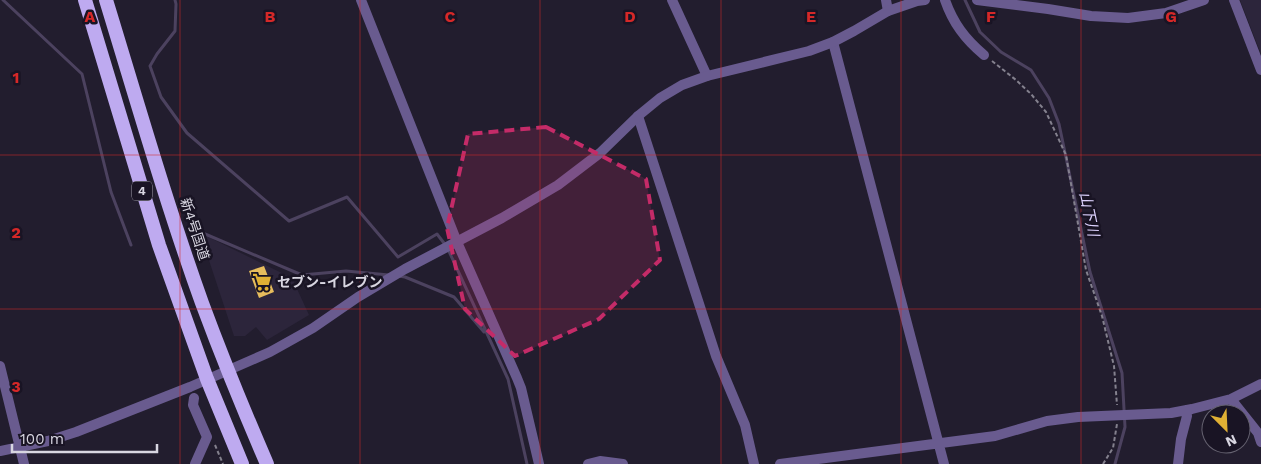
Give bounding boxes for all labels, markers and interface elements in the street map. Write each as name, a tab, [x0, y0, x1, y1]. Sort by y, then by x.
text: A	[85, 7, 96, 26]
text: B	[265, 7, 276, 26]
text: C	[445, 7, 456, 26]
text: D	[624, 7, 636, 26]
text: E	[806, 7, 816, 26]
text: F	[986, 7, 996, 26]
text: G	[1165, 7, 1177, 26]
text: 1	[13, 68, 19, 87]
road number: 4	[132, 182, 152, 200]
water label: 山下川	[1076, 190, 1103, 240]
street label: 新4号国道	[177, 196, 213, 262]
text: 2	[11, 223, 21, 242]
supermarket icon: セブン-イレブン	[251, 271, 273, 293]
place label: セブン-イレブン	[277, 274, 382, 290]
text: 3	[11, 377, 21, 396]
north arrow	[1201, 404, 1251, 454]
scale bar	[12, 422, 158, 454]
text: 100 m	[20, 430, 64, 448]
text: N	[1223, 431, 1239, 450]

